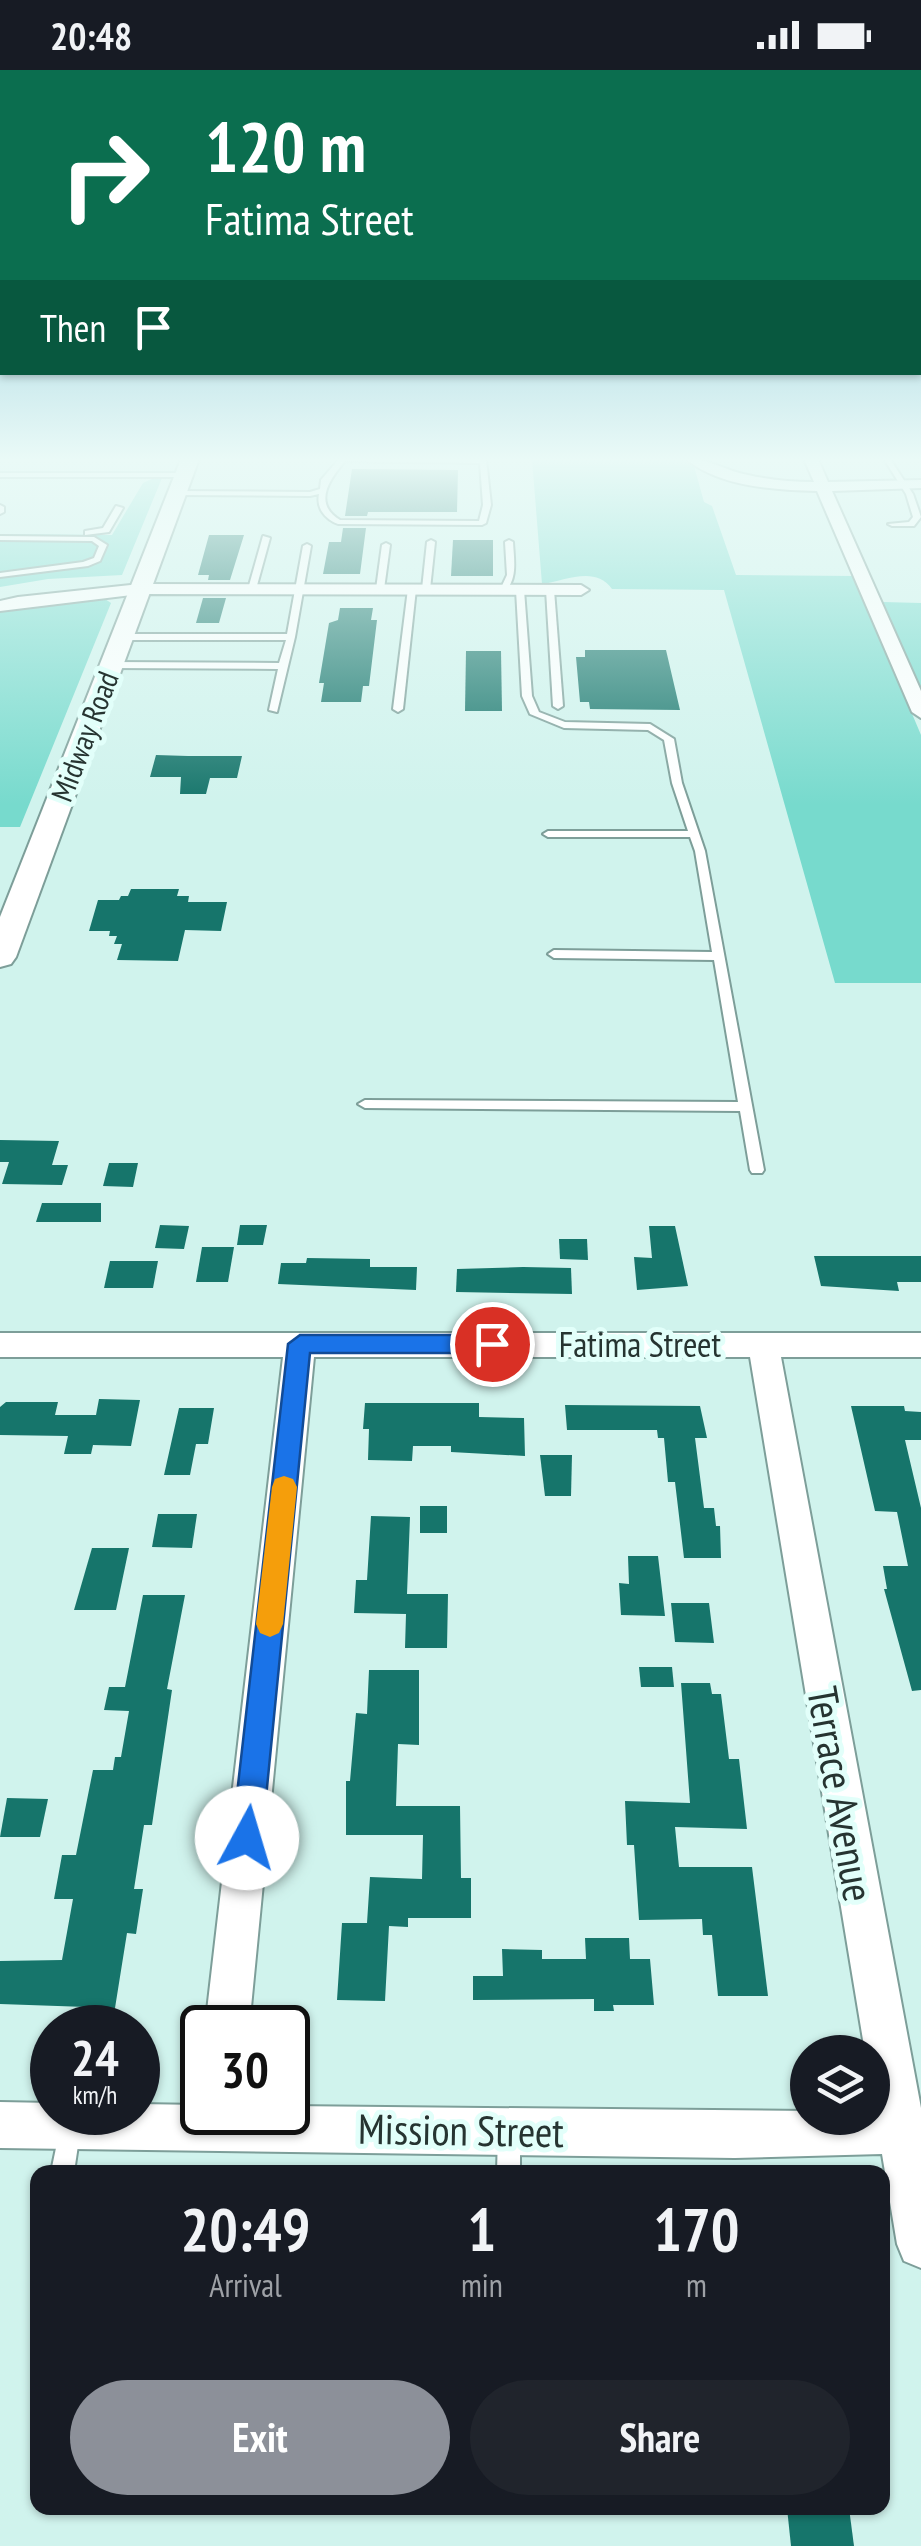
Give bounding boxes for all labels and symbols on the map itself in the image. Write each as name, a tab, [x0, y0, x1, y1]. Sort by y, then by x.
street label: Midway Road	[41, 665, 127, 807]
pin	[450, 1302, 535, 1387]
street label: Fatima Street	[559, 1321, 722, 1367]
street label: Terrace Avenue	[795, 1682, 887, 1906]
position arrow	[195, 1786, 299, 1890]
speed limit sign: 30	[180, 2005, 310, 2135]
street label: Mission Street	[358, 2101, 565, 2159]

